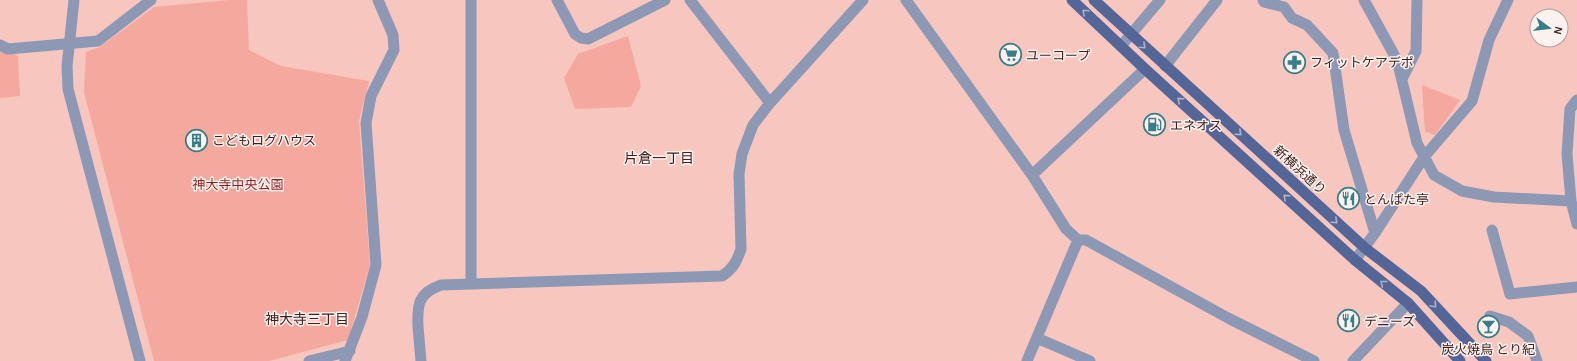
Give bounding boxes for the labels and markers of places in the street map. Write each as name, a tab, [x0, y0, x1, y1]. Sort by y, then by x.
supermarket icon: ユーコープ	[997, 42, 1023, 68]
place label: ユーコープ	[1026, 48, 1090, 63]
pharmacy icon: フィットケアデポ	[1282, 49, 1308, 75]
place label: フィットケアデポ	[1310, 55, 1414, 70]
fuel station icon: エネオス	[1141, 112, 1167, 138]
place label: エネオス	[1170, 118, 1222, 133]
building icon: こどもログハウス	[184, 127, 210, 153]
place label: こどもログハウス	[212, 133, 316, 148]
restaurant icon: とんぱた亭	[1335, 186, 1361, 212]
place label: とんぱた亭	[1364, 192, 1429, 207]
restaurant icon: デニーズ	[1335, 308, 1361, 334]
place label: デニーズ	[1364, 314, 1415, 329]
bar icon: 炭火焼鳥 とり紀	[1475, 314, 1501, 340]
place label: 炭火焼鳥 とり紀	[1441, 342, 1535, 357]

